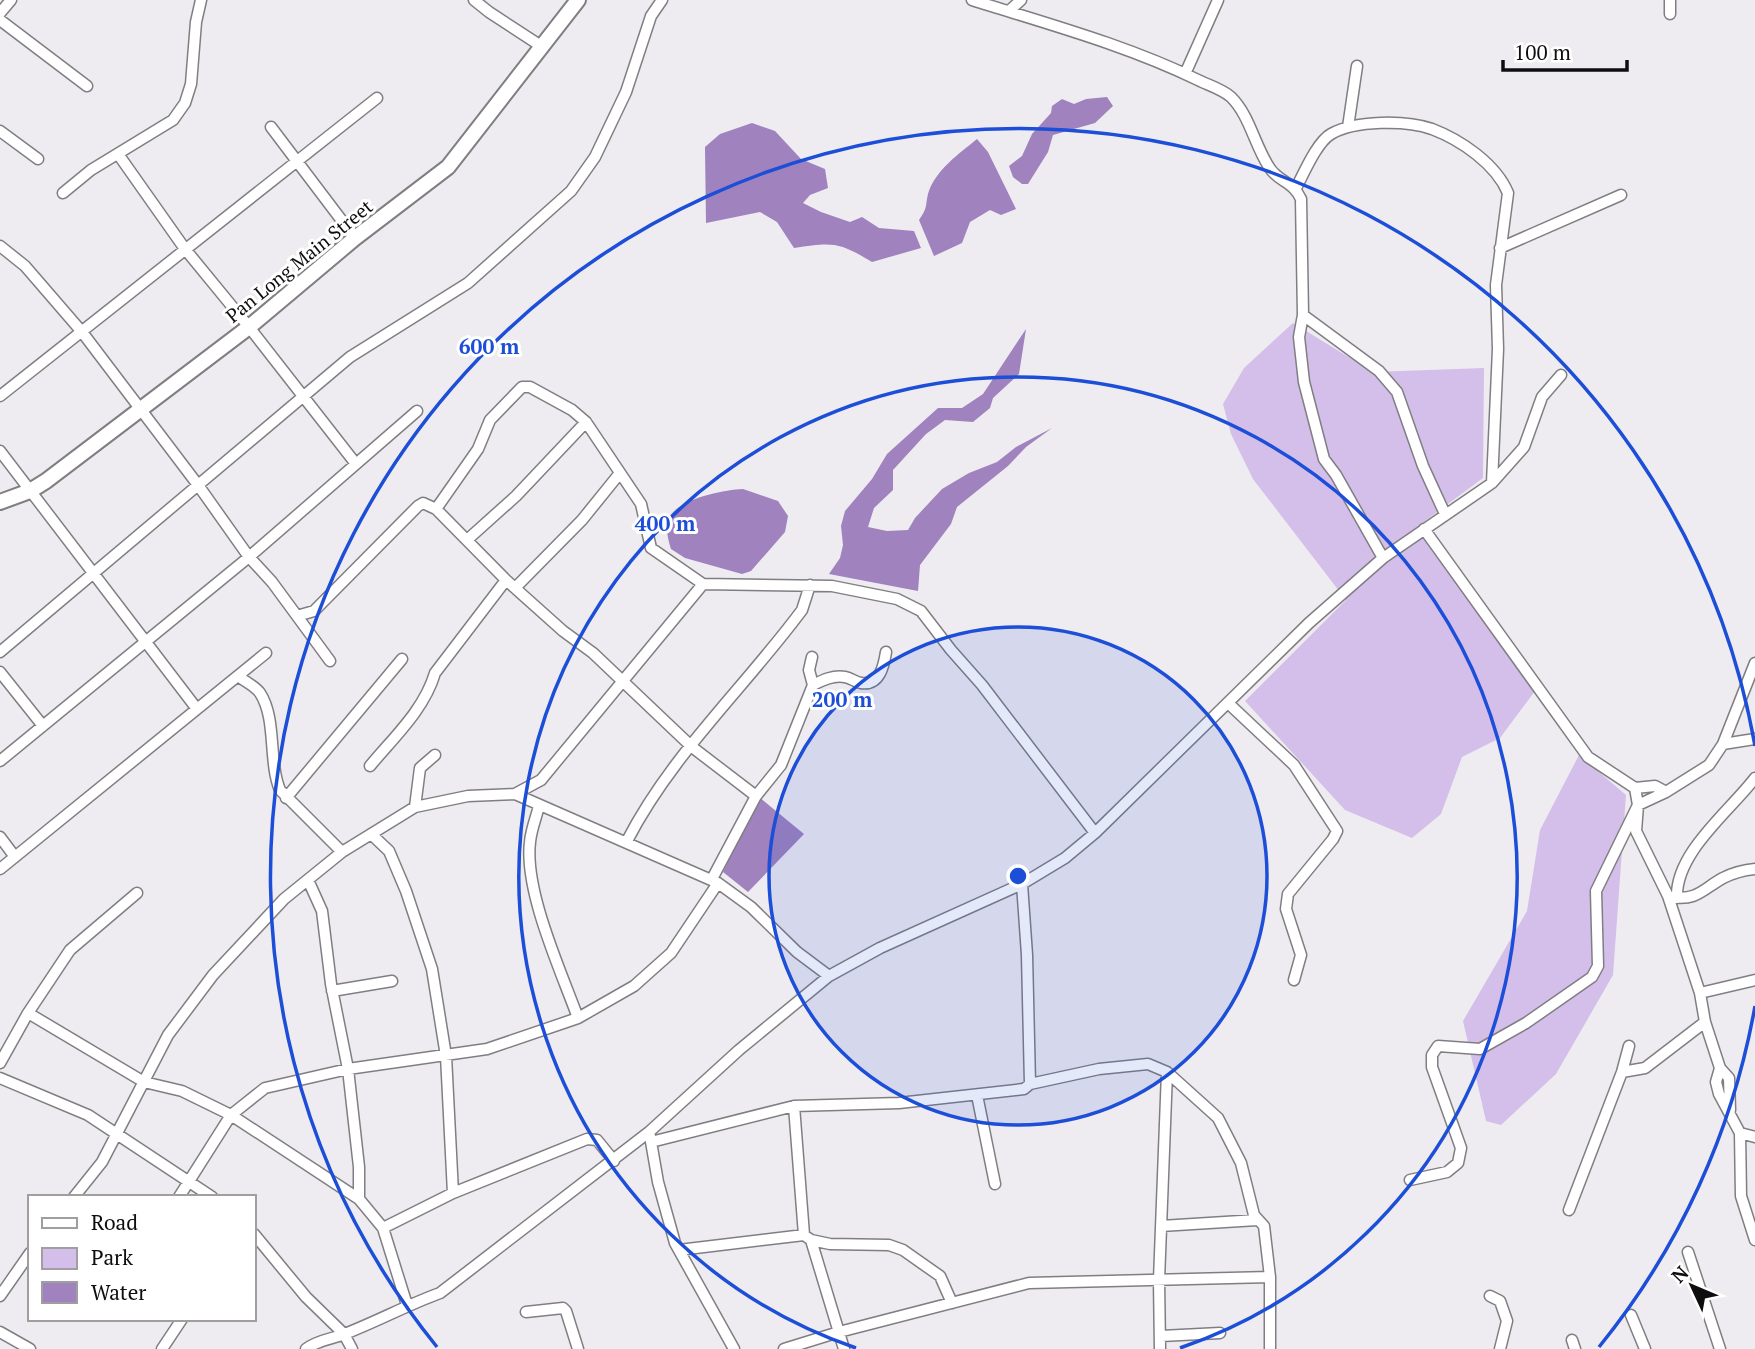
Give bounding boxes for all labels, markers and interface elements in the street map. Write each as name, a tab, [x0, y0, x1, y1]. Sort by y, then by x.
scale bar	[1503, 28, 1627, 72]
text: 100 m	[1514, 38, 1571, 66]
street label: Pan Long Main Street	[220, 194, 377, 328]
text: 600 m	[459, 332, 520, 360]
text: 400 m	[635, 509, 696, 537]
text: 200 m	[812, 685, 873, 713]
centre of rings	[1006, 864, 1030, 888]
legend	[28, 1195, 256, 1321]
text: Road	[91, 1208, 138, 1236]
text: Park	[91, 1243, 133, 1271]
north arrow	[1657, 1251, 1727, 1321]
text: N	[1665, 1260, 1694, 1288]
text: Water	[91, 1278, 146, 1306]

